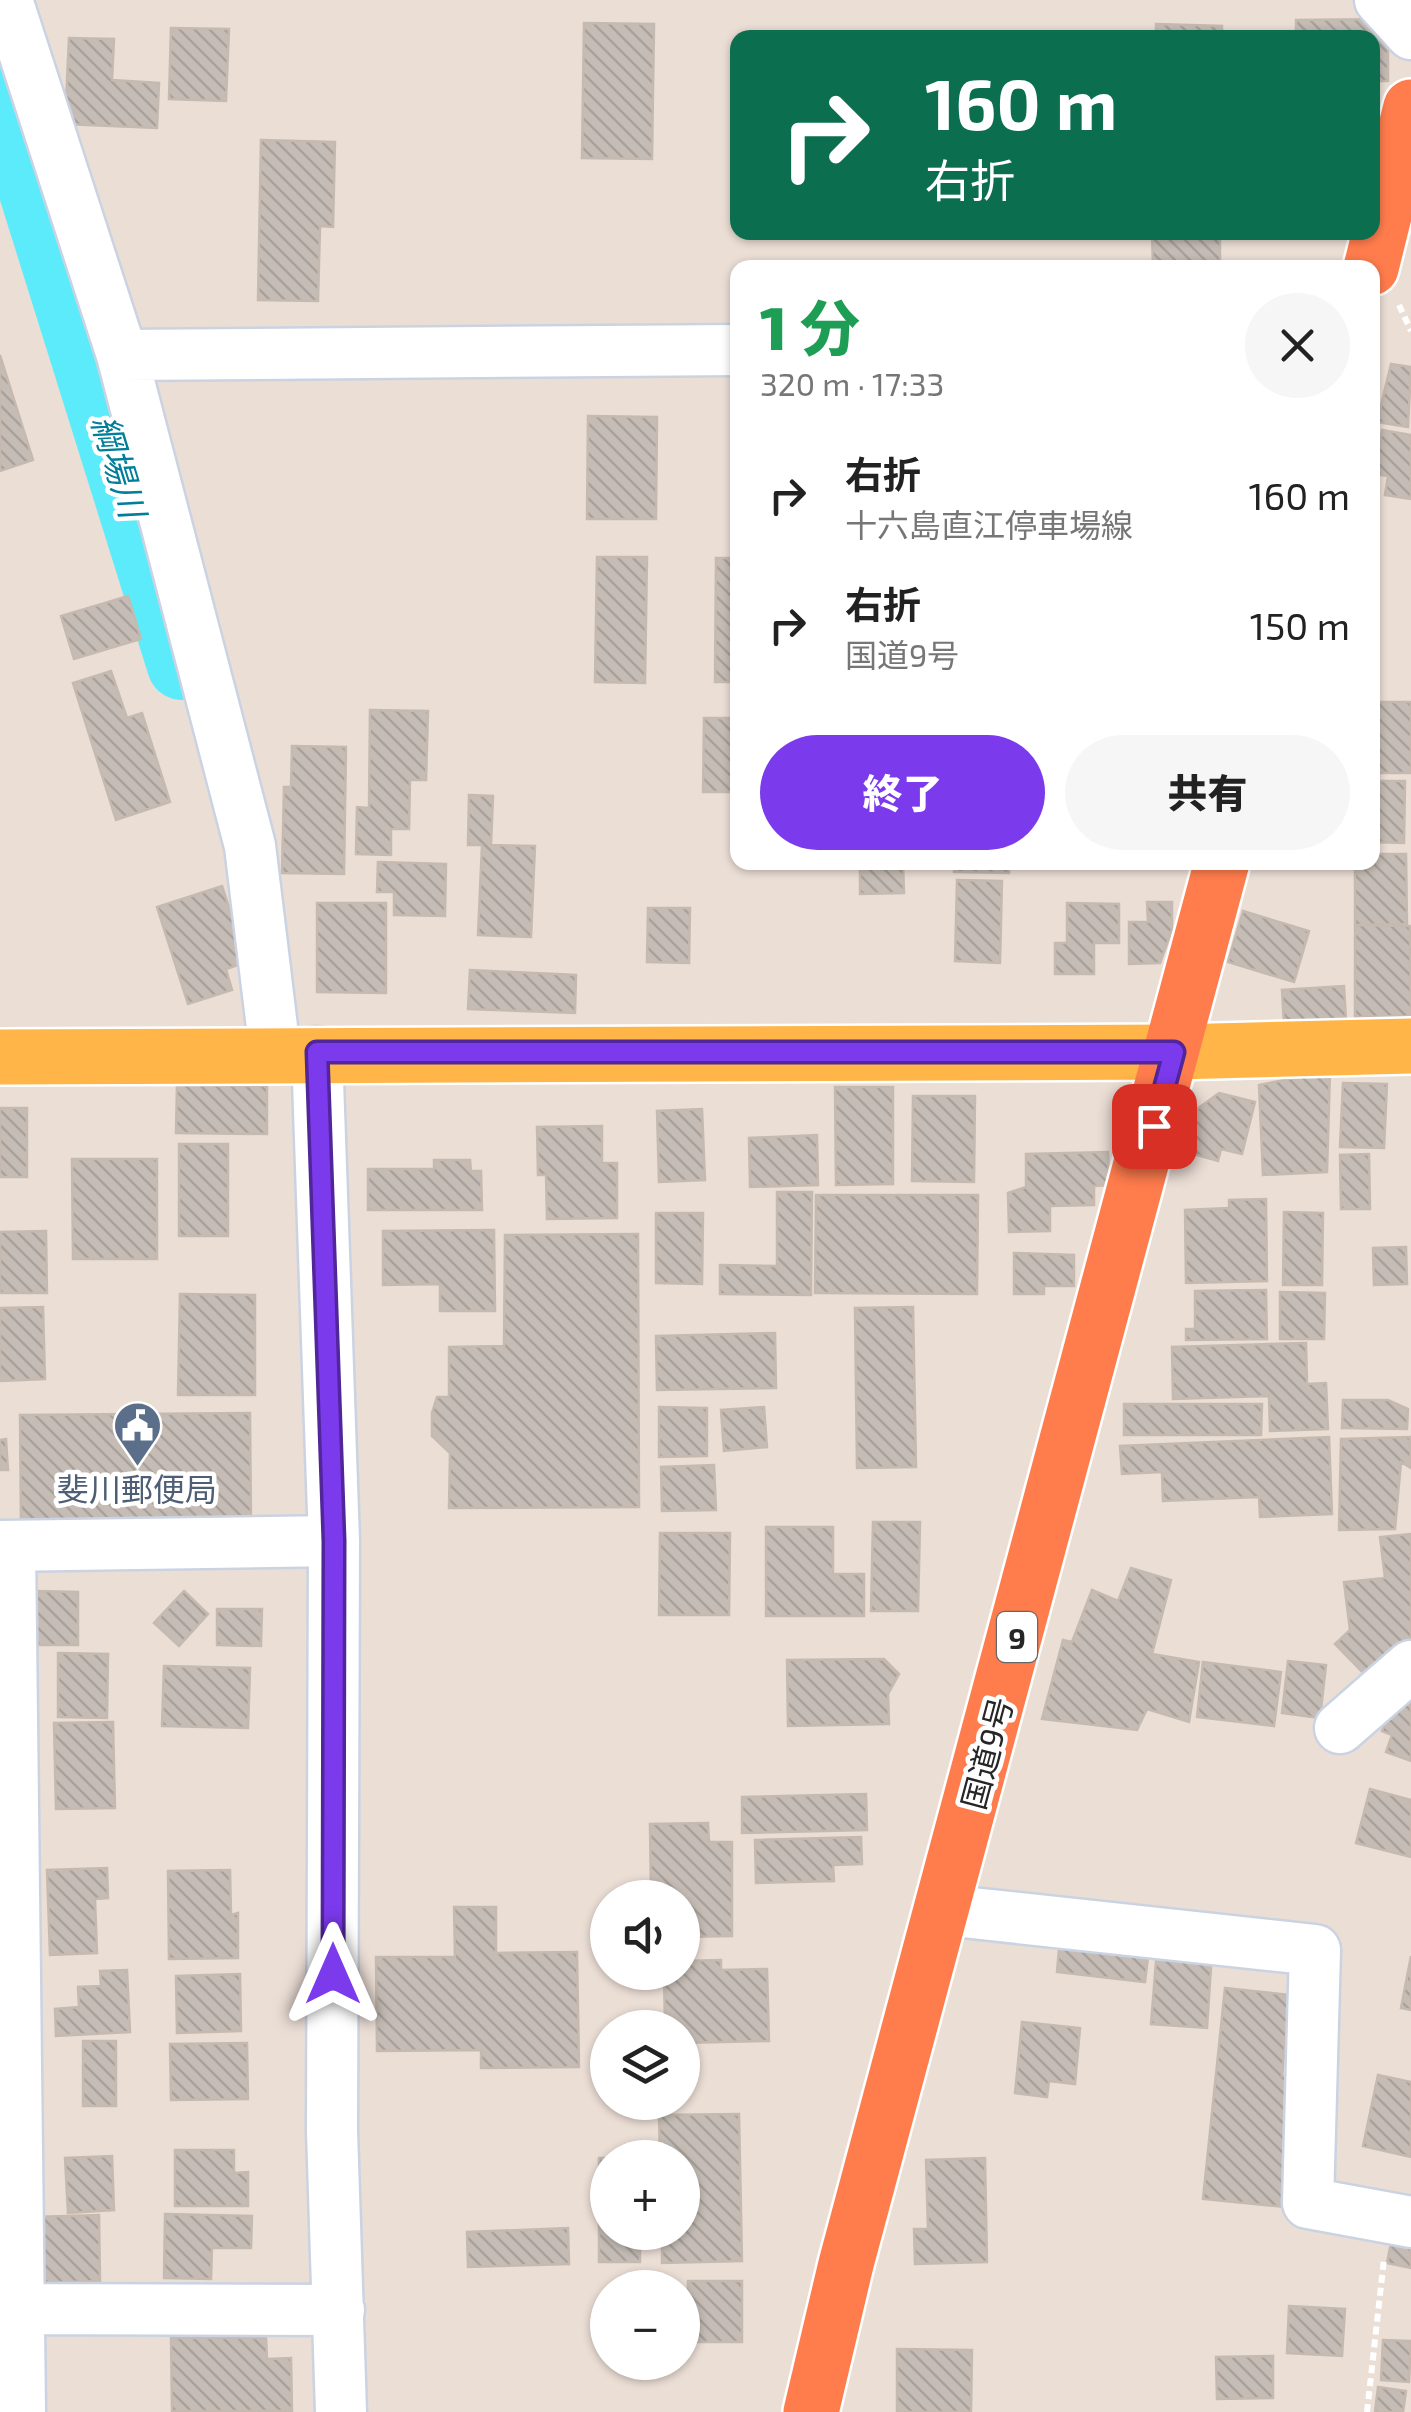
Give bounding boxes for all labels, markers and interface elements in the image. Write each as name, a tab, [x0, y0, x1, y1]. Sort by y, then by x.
text: 160 m	[925, 60, 1118, 144]
icon: right	[760, 70, 890, 200]
text: 右折	[925, 152, 1015, 206]
text: 1 分	[760, 290, 860, 362]
button: close	[1245, 293, 1350, 398]
text: 320 m · 17:33	[760, 364, 944, 402]
water label: 綱場川	[85, 410, 157, 526]
text: 右折	[845, 451, 921, 497]
icon: right	[760, 468, 815, 523]
text: 160 m	[1248, 472, 1350, 518]
text: 十六島直江停車場線	[845, 505, 1133, 543]
text: 右折	[845, 581, 921, 627]
icon: right	[760, 598, 815, 653]
text: 150 m	[1250, 602, 1350, 648]
text: 国道9号	[845, 635, 959, 673]
button: 終了	[760, 735, 1045, 850]
button: 共有	[1065, 735, 1350, 850]
pin	[1112, 1084, 1197, 1169]
icon: arrive	[1127, 1099, 1182, 1154]
public building icon: 斐川郵便局	[111, 1400, 163, 1468]
place label: 斐川郵便局	[57, 1469, 217, 1507]
road number: 9	[997, 1612, 1037, 1662]
street label: 国道9号	[953, 1693, 1019, 1813]
map controls	[590, 1880, 700, 2380]
button: sound	[590, 1880, 700, 1990]
position arrow	[281, 1922, 385, 2026]
button: layers	[590, 2010, 700, 2120]
button: +	[590, 2140, 700, 2250]
button: −	[590, 2270, 700, 2380]

